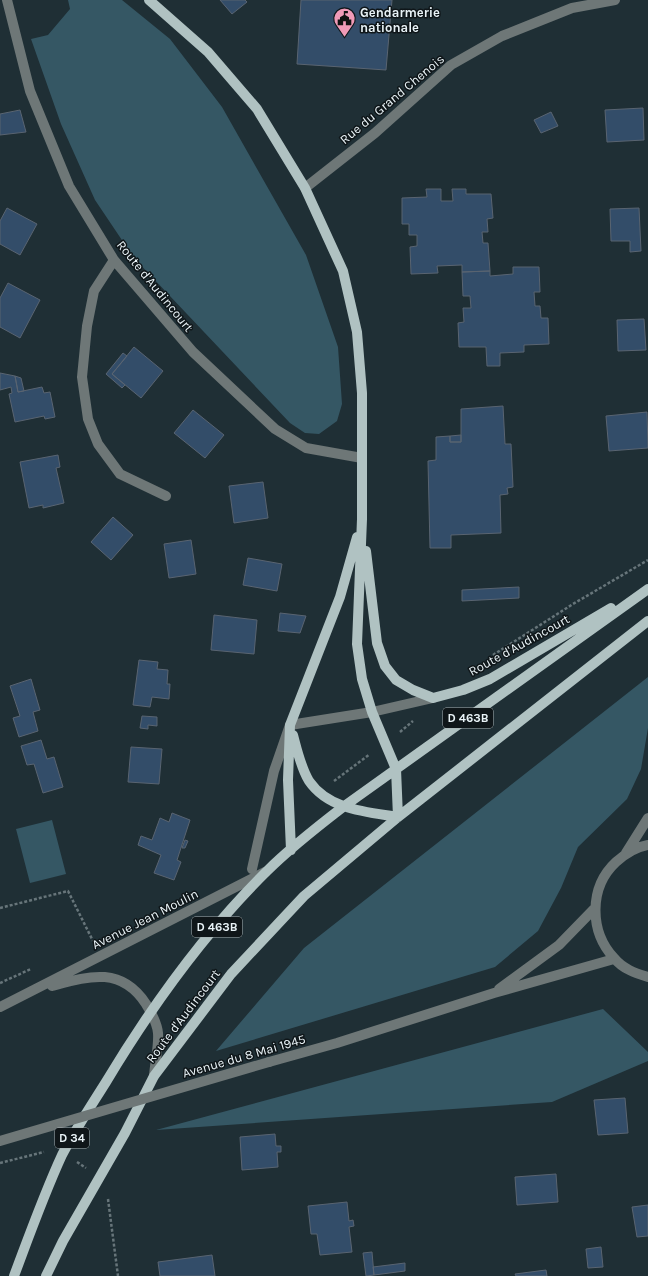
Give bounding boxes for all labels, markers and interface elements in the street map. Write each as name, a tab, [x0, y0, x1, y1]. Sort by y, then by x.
place label: Gendarmerie nationale	[360, 5, 440, 35]
public building icon: Gendarmerie nationale	[331, 6, 357, 39]
street label: Rue du Grand Chenois	[337, 51, 447, 147]
street label: Route d'Audincourt	[114, 237, 196, 335]
street label: Route d'Audincourt	[466, 611, 572, 679]
road number: D 463B	[443, 708, 493, 728]
street label: Avenue Jean Moulin	[89, 886, 201, 952]
road number: D 463B	[192, 917, 242, 937]
street label: Route d'Audincourt	[143, 966, 223, 1066]
street label: Avenue du 8 Mai 1945	[181, 1031, 307, 1081]
road number: D 34	[55, 1128, 89, 1148]

